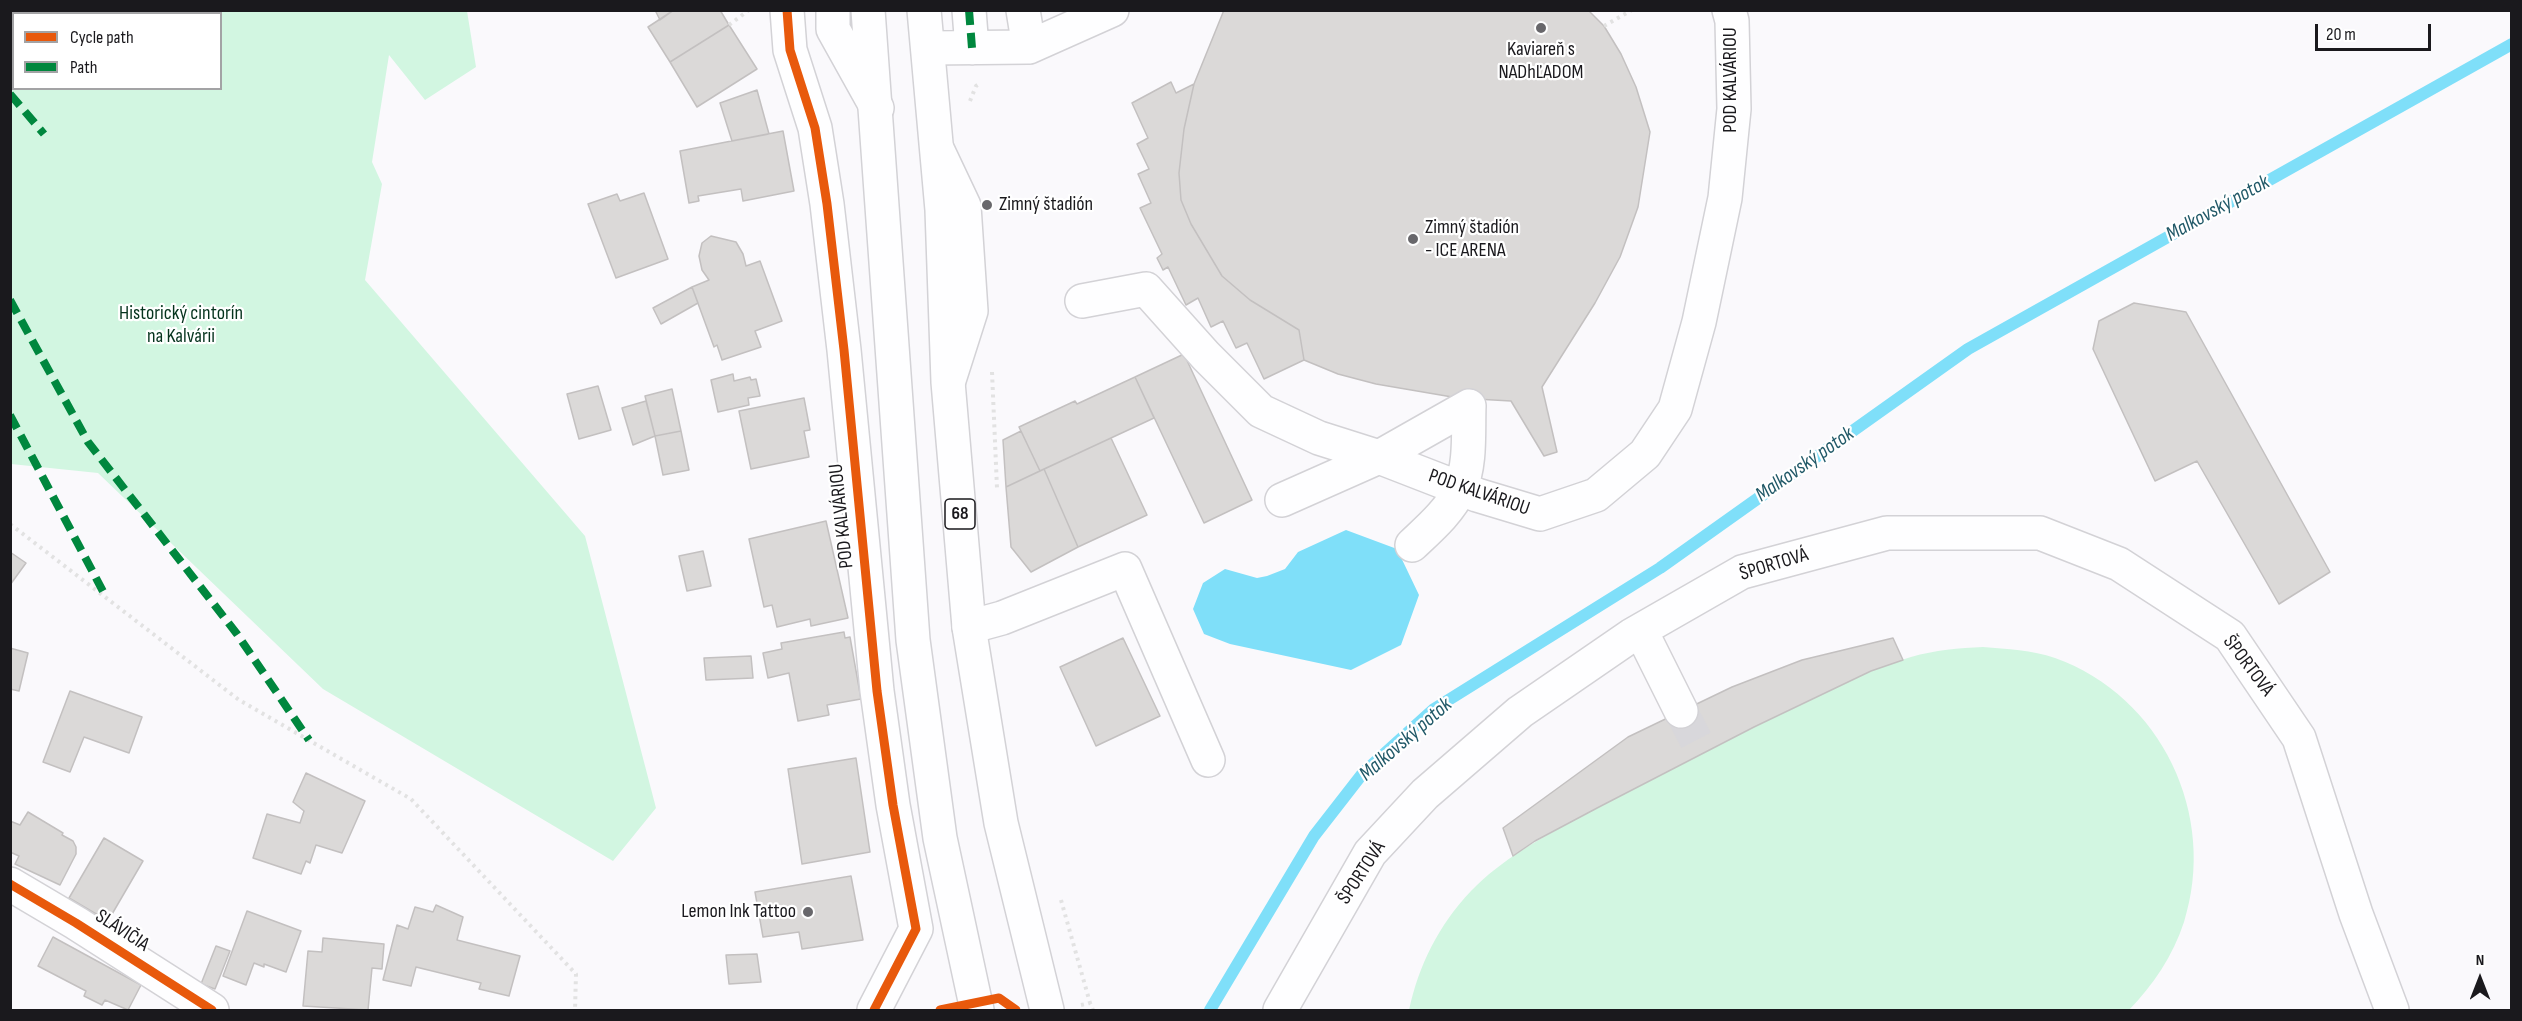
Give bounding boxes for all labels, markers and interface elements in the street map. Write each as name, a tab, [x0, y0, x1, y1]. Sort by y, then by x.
legend	[12, 12, 222, 90]
scale bar	[2318, 12, 2434, 50]
marker: Kaviareň s NADhĽADOM	[1534, 21, 1548, 35]
text: 20 m	[2326, 24, 2356, 45]
text: Cycle path	[70, 27, 134, 48]
street label: POD KALVÁRIOU	[1719, 27, 1743, 133]
place label: Kaviareň s NADhĽADOM	[1499, 38, 1583, 85]
text: Path	[70, 57, 98, 78]
water label: Malkovský potok	[2162, 170, 2274, 248]
place label: Zimný štadión	[999, 193, 1093, 217]
marker: Zimný štadión	[980, 198, 994, 212]
place label: Zimný štadión - ICE ARENA	[1425, 216, 1519, 263]
marker: Zimný štadión - ICE ARENA	[1406, 232, 1420, 246]
park label: Historický cintorín na Kalvárii	[119, 302, 243, 349]
water label: Malkovský potok	[1751, 422, 1859, 508]
street label: POD KALVÁRIOU	[825, 462, 859, 570]
street label: POD KALVÁRIOU	[1425, 465, 1533, 521]
road number: 68	[945, 499, 975, 529]
street label: ŠPORTOVÁ	[1737, 543, 1811, 587]
street label: ŠPORTOVÁ	[2217, 631, 2279, 701]
water label: Malkovský potok	[1355, 693, 1457, 787]
street label: ŠPORTOVÁ	[1333, 837, 1391, 909]
place label: Lemon Ink Tattoo	[681, 900, 796, 924]
street label: SLÁVIČIA	[91, 905, 153, 957]
marker: Lemon Ink Tattoo	[801, 905, 815, 919]
north arrow	[2450, 949, 2510, 1009]
text: N	[2476, 951, 2484, 970]

